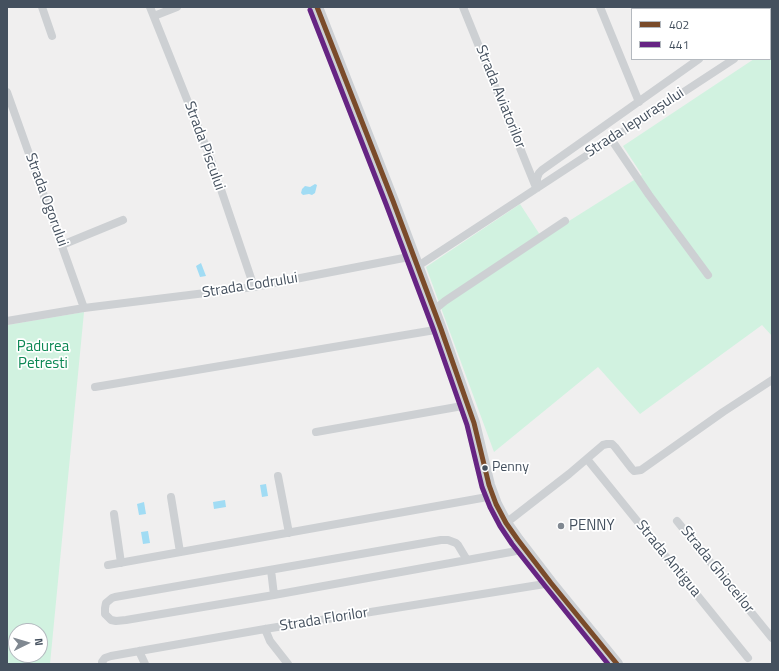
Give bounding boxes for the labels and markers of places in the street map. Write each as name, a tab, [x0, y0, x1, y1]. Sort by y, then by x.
place label: Penny	[492, 460, 529, 476]
marker: Penny	[480, 463, 490, 473]
place label: PENNY	[569, 517, 615, 535]
marker: PENNY	[556, 521, 566, 531]

